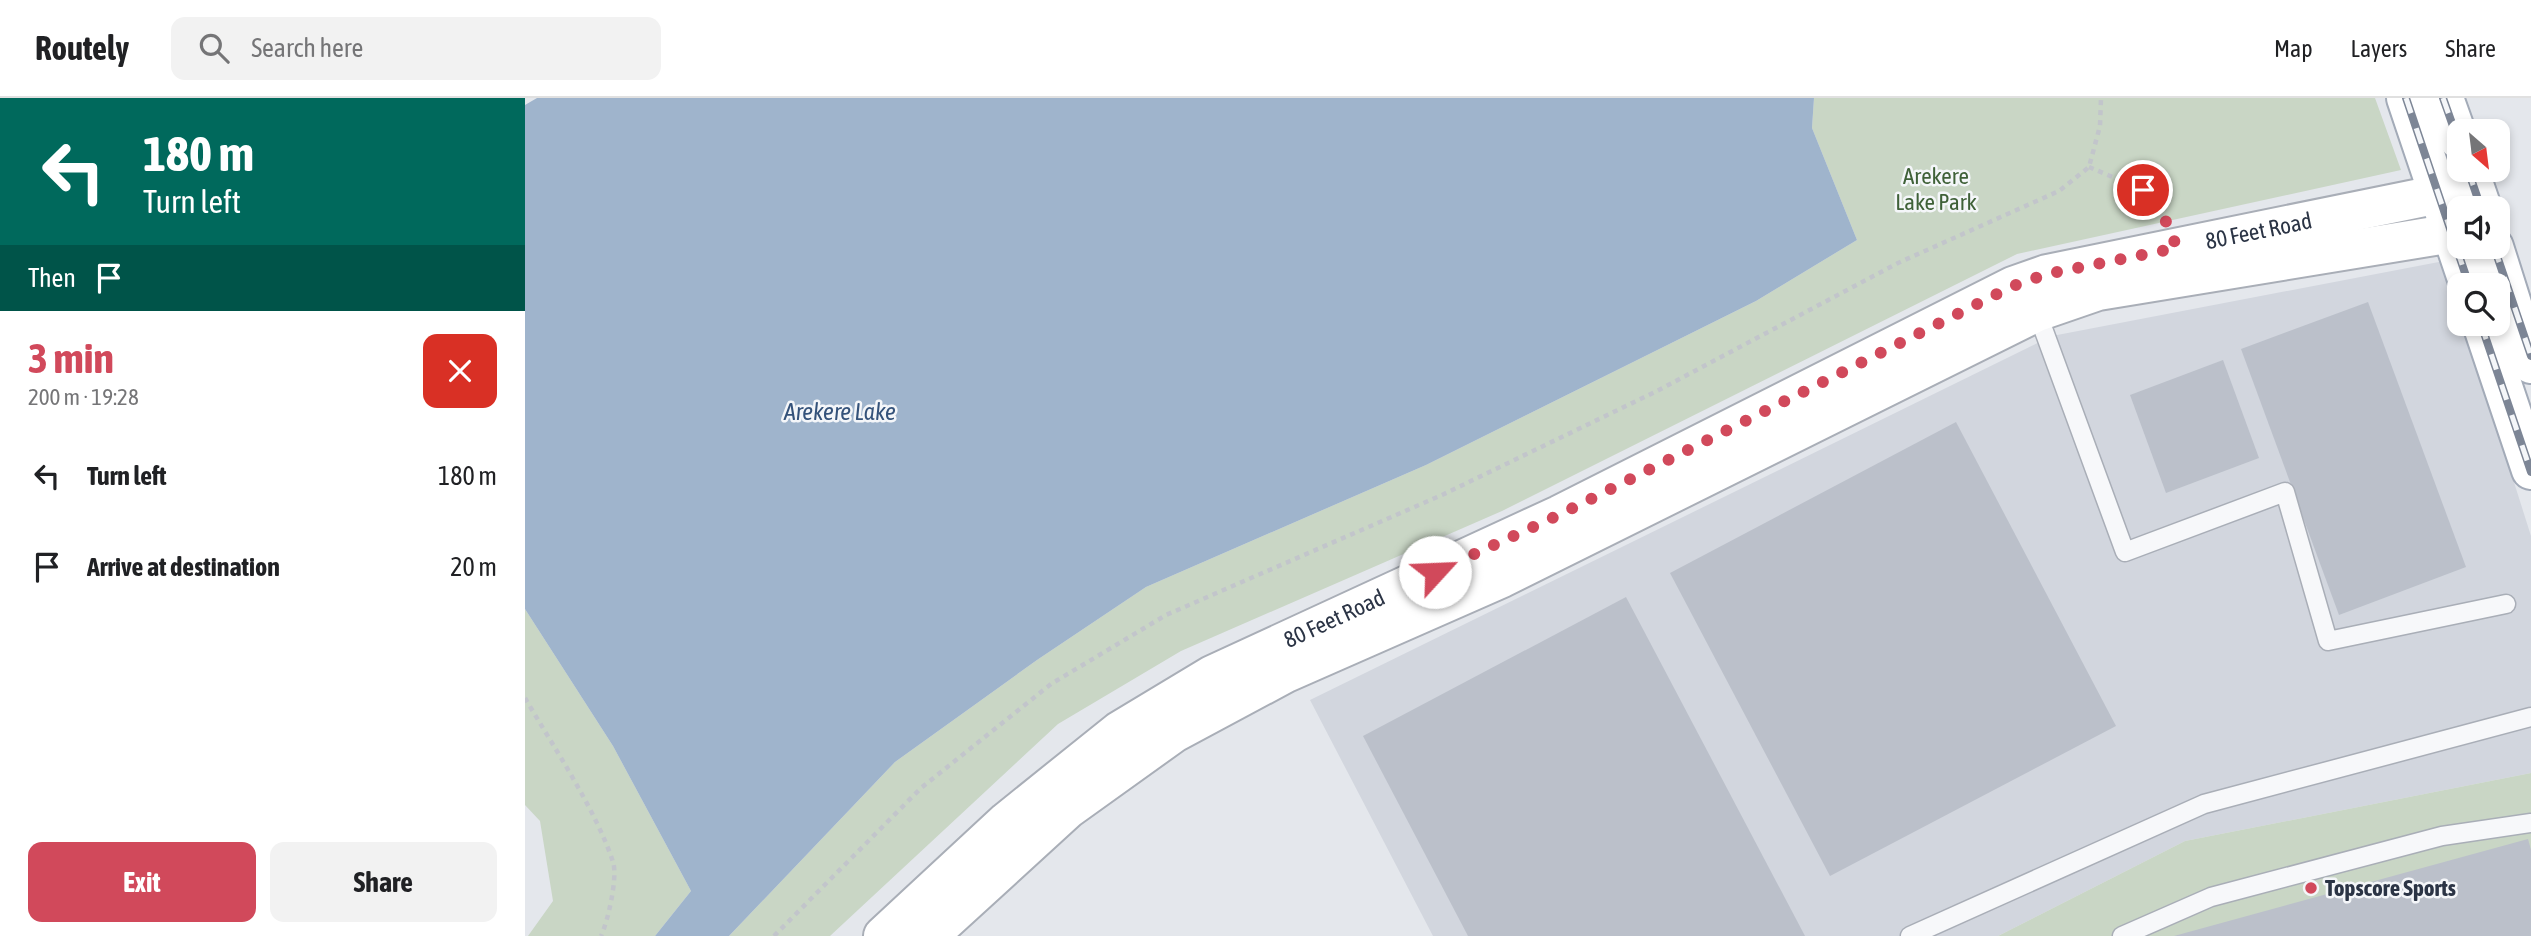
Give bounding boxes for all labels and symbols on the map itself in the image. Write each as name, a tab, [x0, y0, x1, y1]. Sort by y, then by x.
north arrow	[2447, 119, 2509, 182]
pin	[2113, 160, 2173, 220]
park label: Arekere Lake Park	[1895, 163, 1977, 215]
street label: 80 Feet Road	[2203, 207, 2314, 254]
water label: Arekere Lake	[783, 398, 896, 425]
position arrow	[1398, 535, 1472, 609]
street label: 80 Feet Road	[1280, 584, 1389, 653]
place label: Topscore Sports	[2325, 875, 2456, 901]
marker: Topscore Sports	[2303, 880, 2319, 896]

